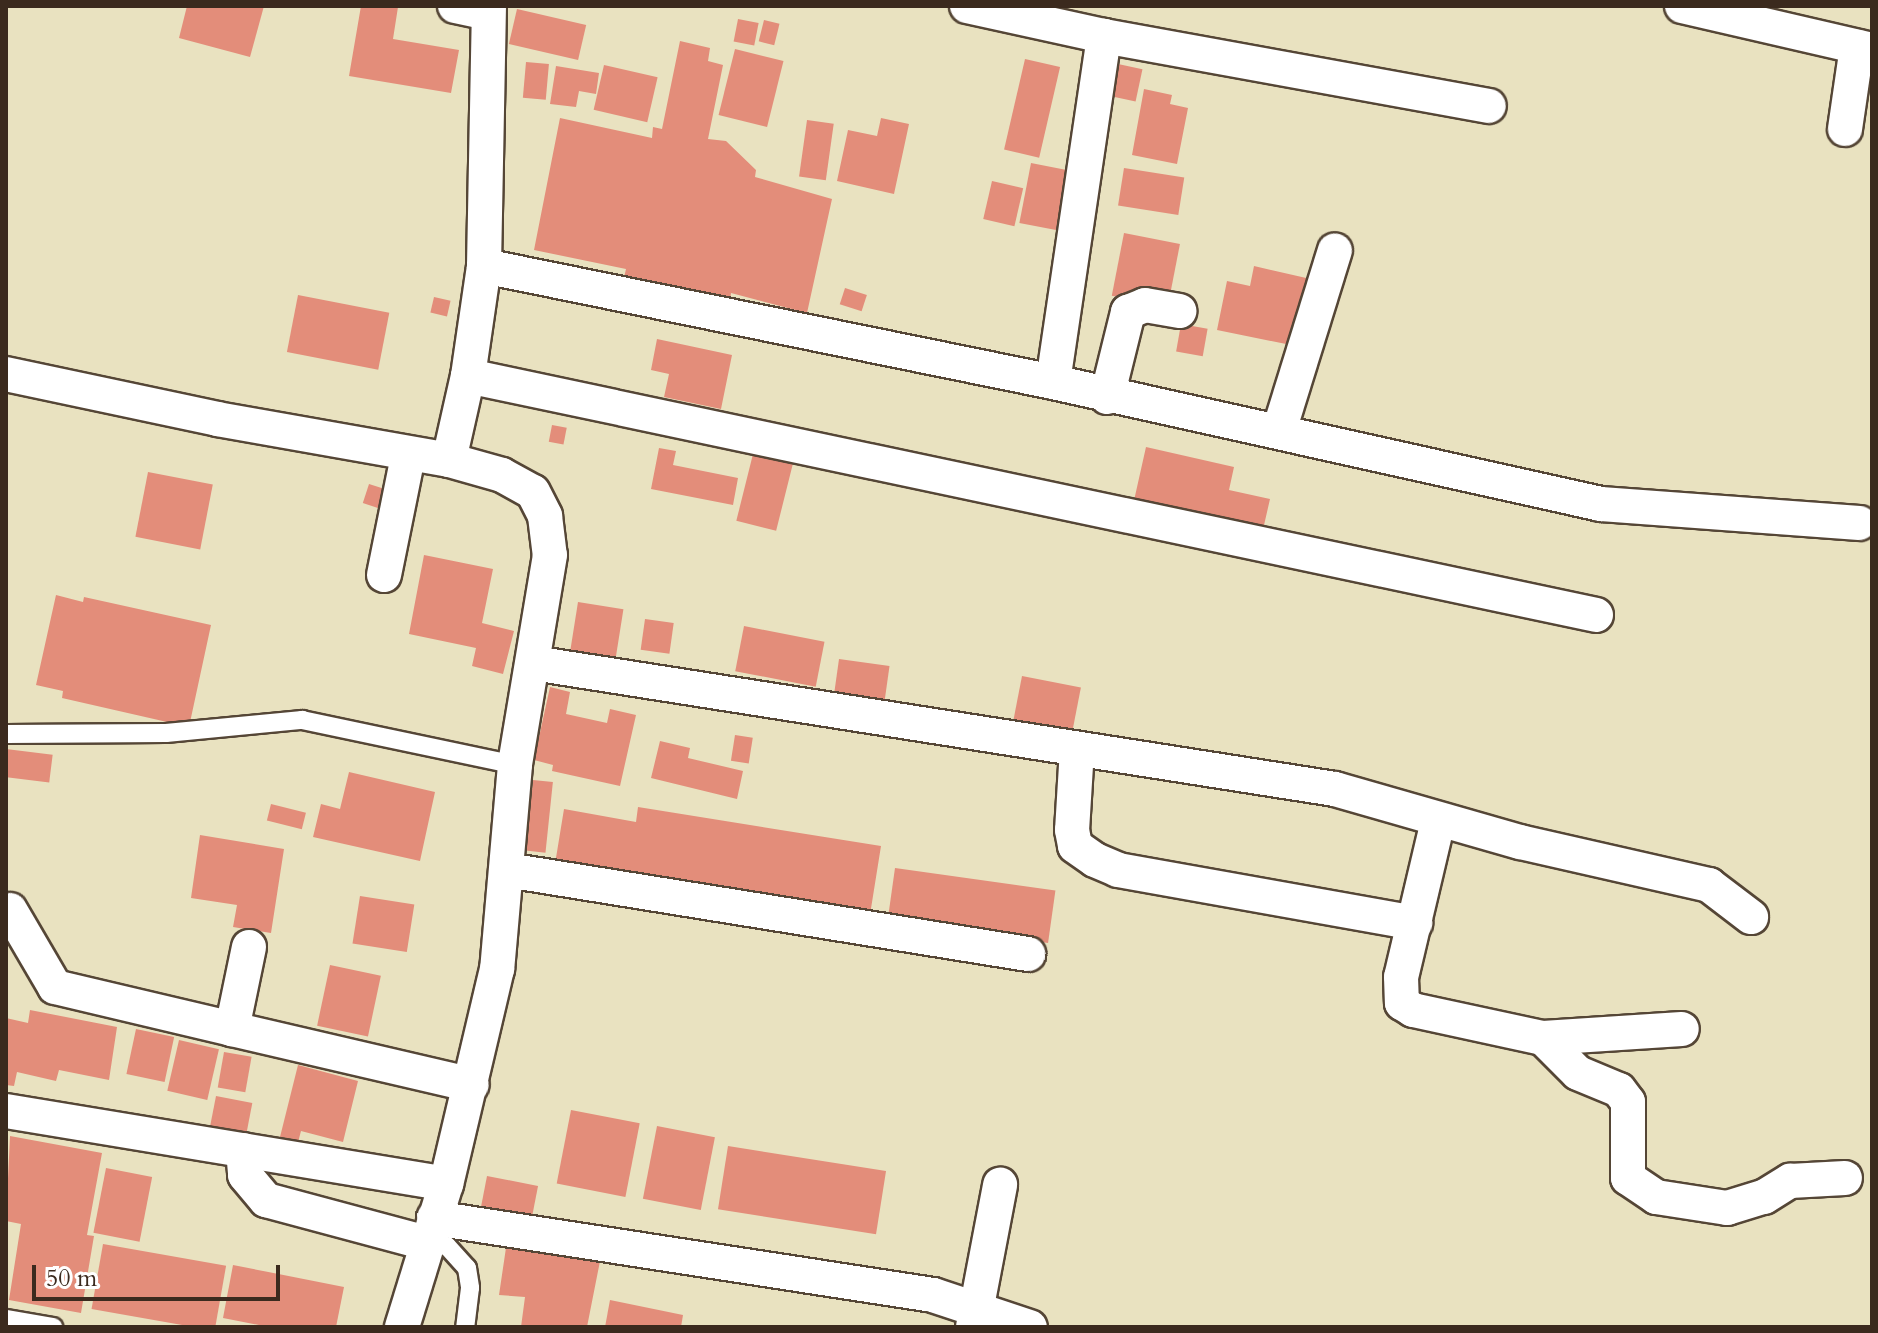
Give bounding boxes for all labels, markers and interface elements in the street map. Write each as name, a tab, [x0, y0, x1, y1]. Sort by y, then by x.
scale bar	[36, 1249, 284, 1299]
text: 50 m	[46, 1262, 97, 1295]

